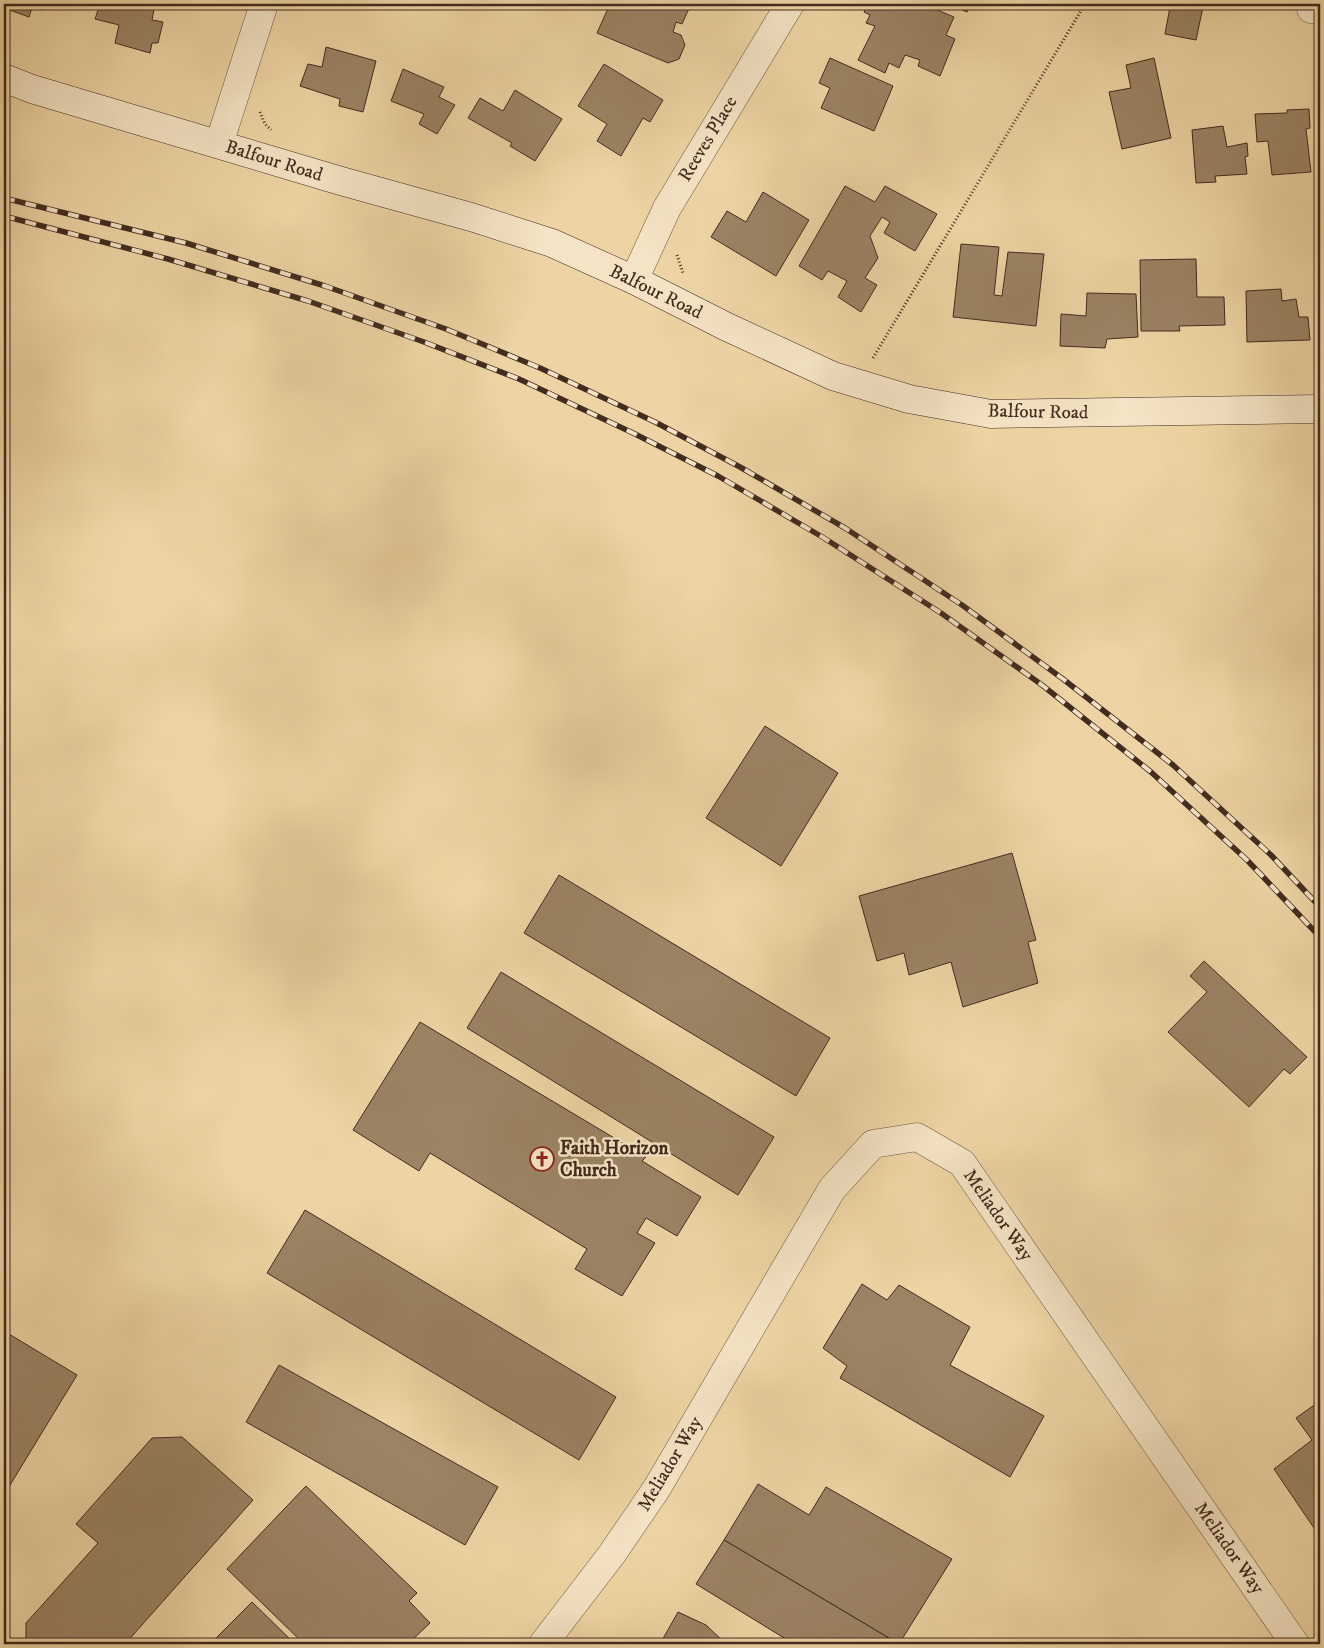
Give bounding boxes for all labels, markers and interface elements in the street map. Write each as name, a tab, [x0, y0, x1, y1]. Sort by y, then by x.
street label: Reeves Place	[674, 92, 743, 186]
street label: Balfour Road	[223, 135, 326, 187]
street label: Balfour Road	[606, 260, 707, 325]
street label: Balfour Road	[987, 400, 1089, 424]
place label: Faith Horizon Church	[560, 1137, 669, 1182]
church icon: Faith Horizon Church	[529, 1146, 555, 1172]
street label: Meliador Way	[958, 1165, 1039, 1266]
street label: Meliador Way	[633, 1412, 708, 1516]
street label: Meliador Way	[1189, 1498, 1270, 1599]

